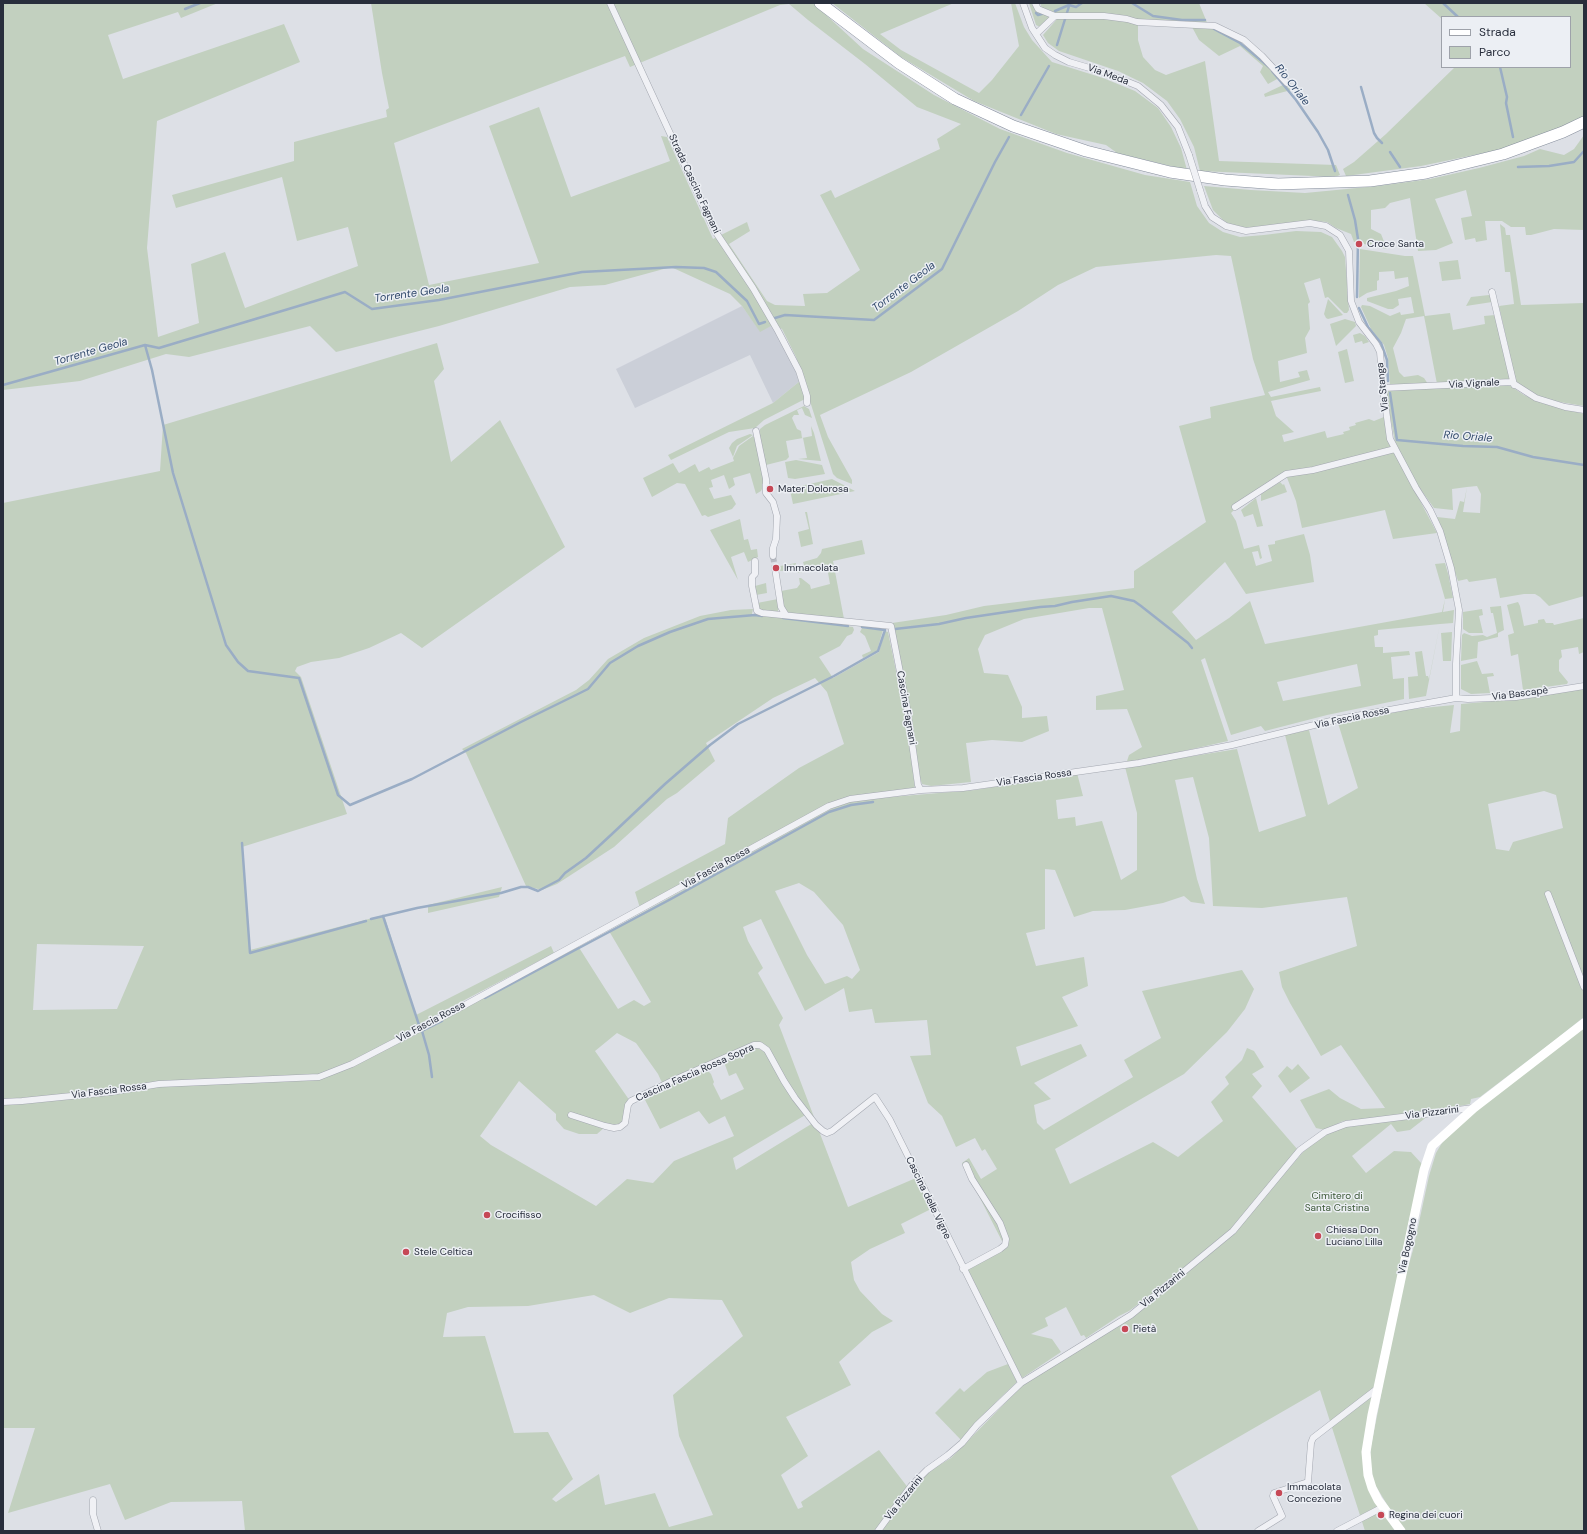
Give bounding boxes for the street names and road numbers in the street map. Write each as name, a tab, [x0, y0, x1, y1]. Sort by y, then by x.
street label: Via Meda	[1086, 62, 1130, 88]
street label: Strada Cascina Fagnani	[666, 132, 722, 236]
street label: Via Stanga	[1374, 362, 1392, 412]
street label: Via Vignale	[1448, 377, 1500, 391]
street label: Cascina Fagnani	[894, 670, 918, 746]
street label: Via Bascapè	[1491, 685, 1549, 703]
street label: Via Fascia Rossa	[1314, 704, 1390, 732]
street label: Via Fascia Rossa	[996, 767, 1072, 789]
street label: Via Fascia Rossa	[680, 844, 752, 892]
street label: Via Fascia Rossa	[395, 999, 467, 1045]
street label: Cascina Fascia Rossa Sopra	[634, 1041, 756, 1105]
street label: Via Fascia Rossa	[71, 1080, 147, 1102]
street label: Via Pizzarini	[1404, 1104, 1460, 1122]
street label: Cascina delle Vigne	[903, 1155, 953, 1241]
street label: Via Bogogno	[1396, 1217, 1420, 1275]
street label: Via Pizzarini	[1138, 1267, 1188, 1311]
street label: Via Pizzarini	[882, 1473, 926, 1523]

